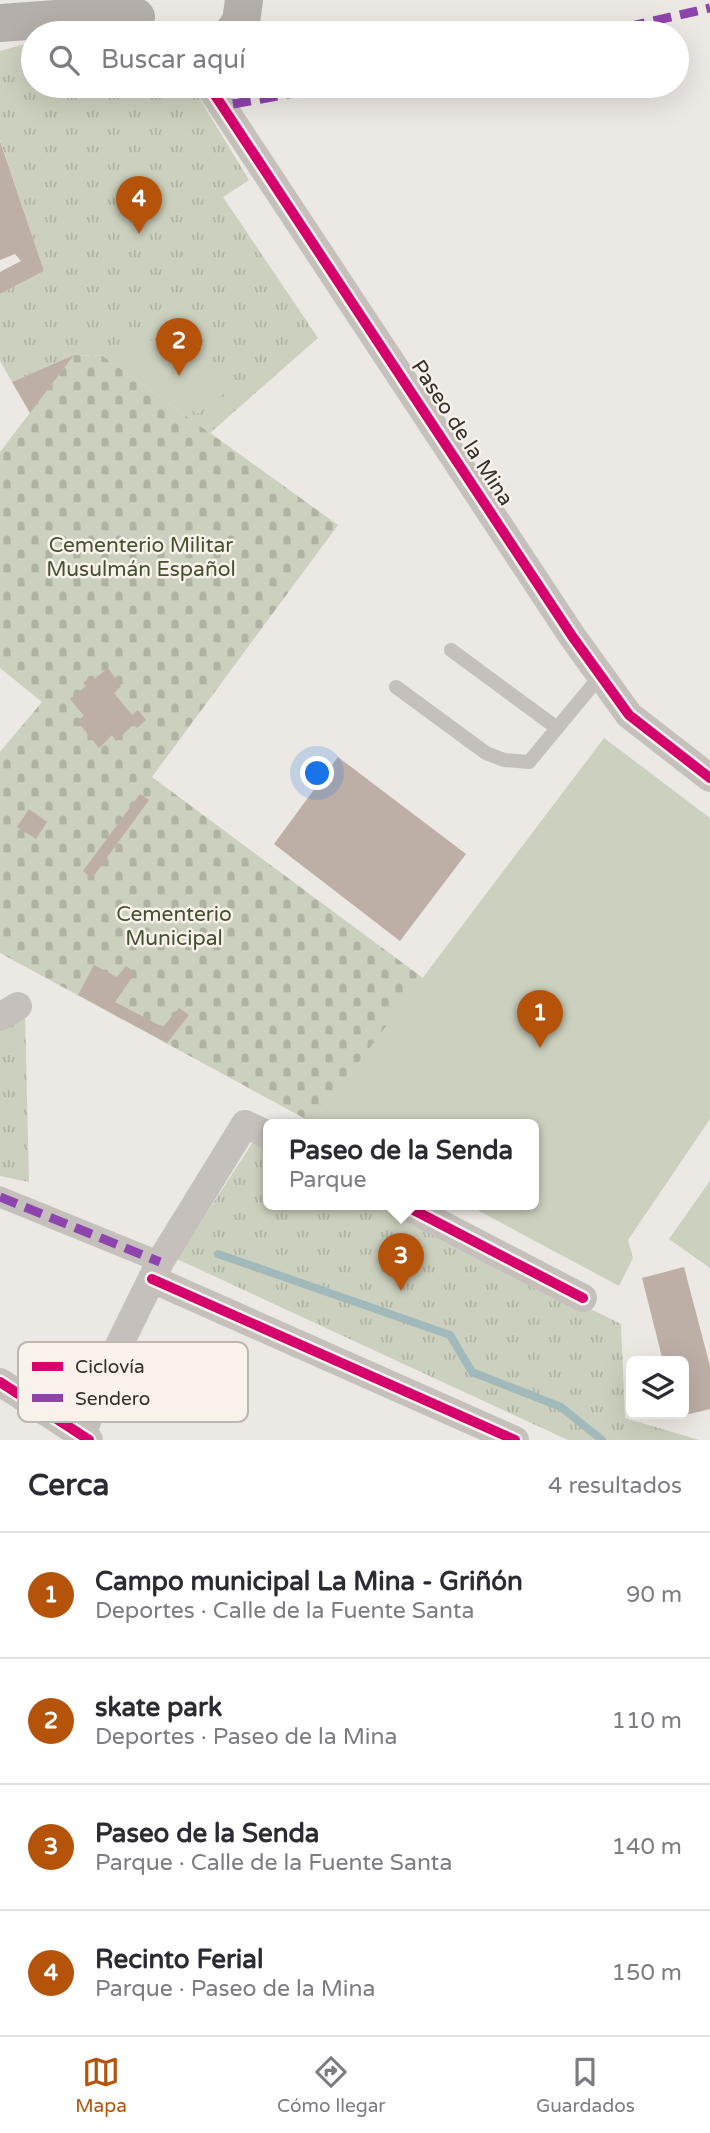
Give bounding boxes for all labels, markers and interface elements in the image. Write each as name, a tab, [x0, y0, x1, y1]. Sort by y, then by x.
search box	[21, 21, 689, 98]
icon: search	[45, 41, 83, 79]
text: Buscar aquí	[101, 44, 246, 75]
pin: 4	[116, 176, 162, 234]
pin: 2	[156, 318, 202, 376]
street label: Paseo de la Mina	[406, 356, 518, 510]
park label: Cementerio Militar Musulmán Español	[46, 533, 236, 582]
your location	[300, 756, 334, 790]
park label: Cementerio Municipal	[116, 902, 232, 951]
pin: 1	[517, 990, 563, 1048]
popup	[263, 1119, 539, 1210]
text: Paseo de la Senda	[289, 1135, 513, 1166]
text: Parque	[289, 1166, 367, 1194]
pin: 3	[378, 1233, 424, 1291]
legend	[18, 1342, 248, 1422]
text: Ciclovía	[75, 1356, 145, 1378]
map controls	[626, 1356, 689, 1419]
button: layers	[626, 1356, 689, 1419]
text: Sendero	[75, 1388, 150, 1410]
text: Cerca	[28, 1467, 109, 1504]
text: 4 resultados	[548, 1472, 682, 1500]
text: Campo municipal La Mina - Griñón	[95, 1566, 523, 1597]
text: 1	[44, 1581, 58, 1609]
text: 90 m	[626, 1581, 682, 1609]
text: Deportes · Calle de la Fuente Santa	[95, 1597, 474, 1625]
text: skate park	[95, 1692, 222, 1723]
text: 2	[44, 1707, 58, 1735]
text: 110 m	[612, 1707, 682, 1735]
text: Deportes · Paseo de la Mina	[95, 1723, 397, 1751]
text: Paseo de la Senda	[95, 1818, 319, 1849]
text: 3	[44, 1833, 58, 1861]
text: 140 m	[612, 1833, 682, 1861]
text: Parque · Calle de la Fuente Santa	[95, 1849, 452, 1877]
text: Recinto Ferial	[95, 1944, 263, 1975]
text: 4	[44, 1959, 58, 1987]
text: 150 m	[612, 1959, 682, 1987]
text: Parque · Paseo de la Mina	[95, 1975, 375, 2003]
tab: Mapa	[75, 2053, 127, 2117]
tab: Cómo llegar	[277, 2053, 386, 2117]
tab: Guardados	[536, 2053, 635, 2117]

